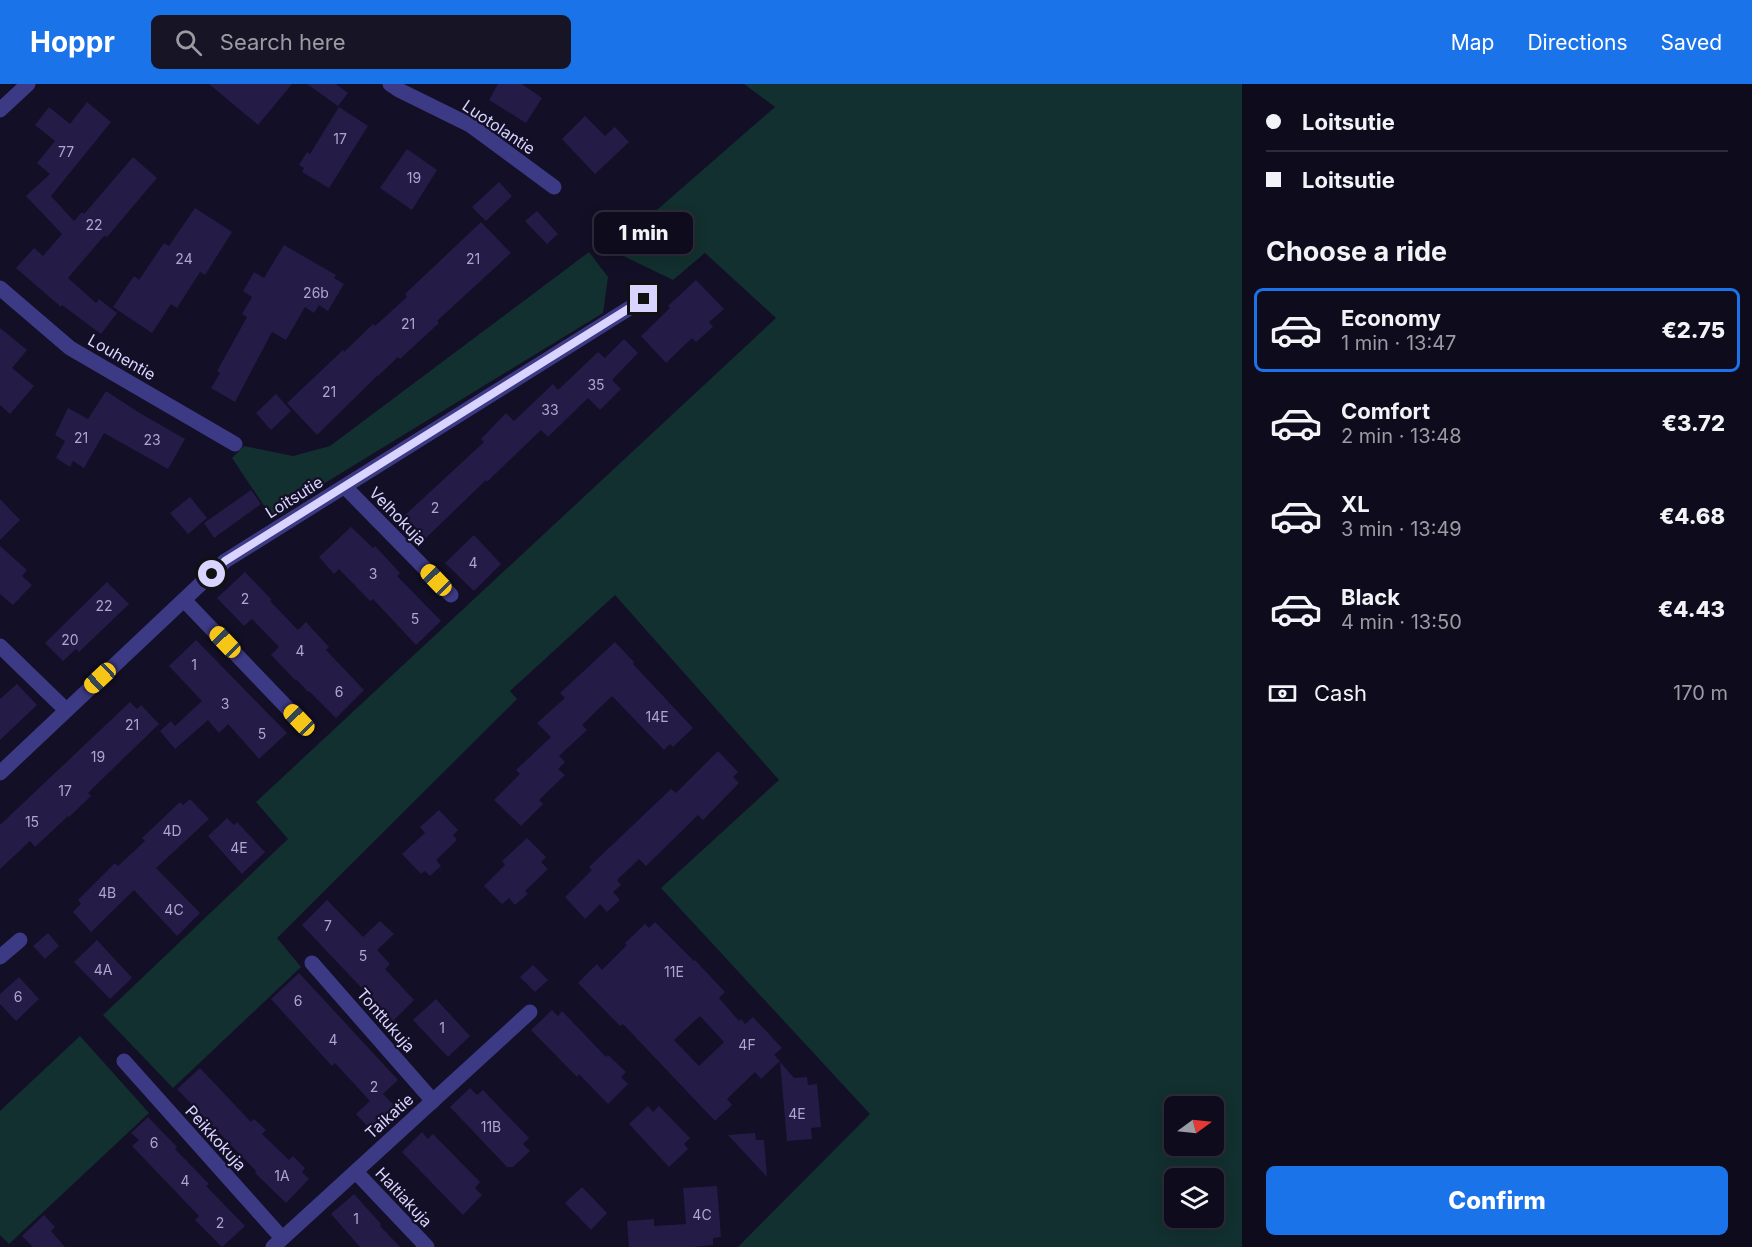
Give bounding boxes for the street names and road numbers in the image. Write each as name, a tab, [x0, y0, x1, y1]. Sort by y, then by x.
street label: Luotolantie	[459, 95, 539, 159]
street label: Louhentie	[85, 330, 159, 384]
street label: Loitsutie	[262, 472, 326, 522]
street label: Velhokuja	[365, 483, 431, 549]
street label: Tonttukuja	[353, 984, 419, 1056]
street label: Taikatie	[361, 1089, 417, 1143]
street label: Peikkokuja	[181, 1101, 251, 1175]
street label: Haltiakuja	[371, 1163, 437, 1231]

